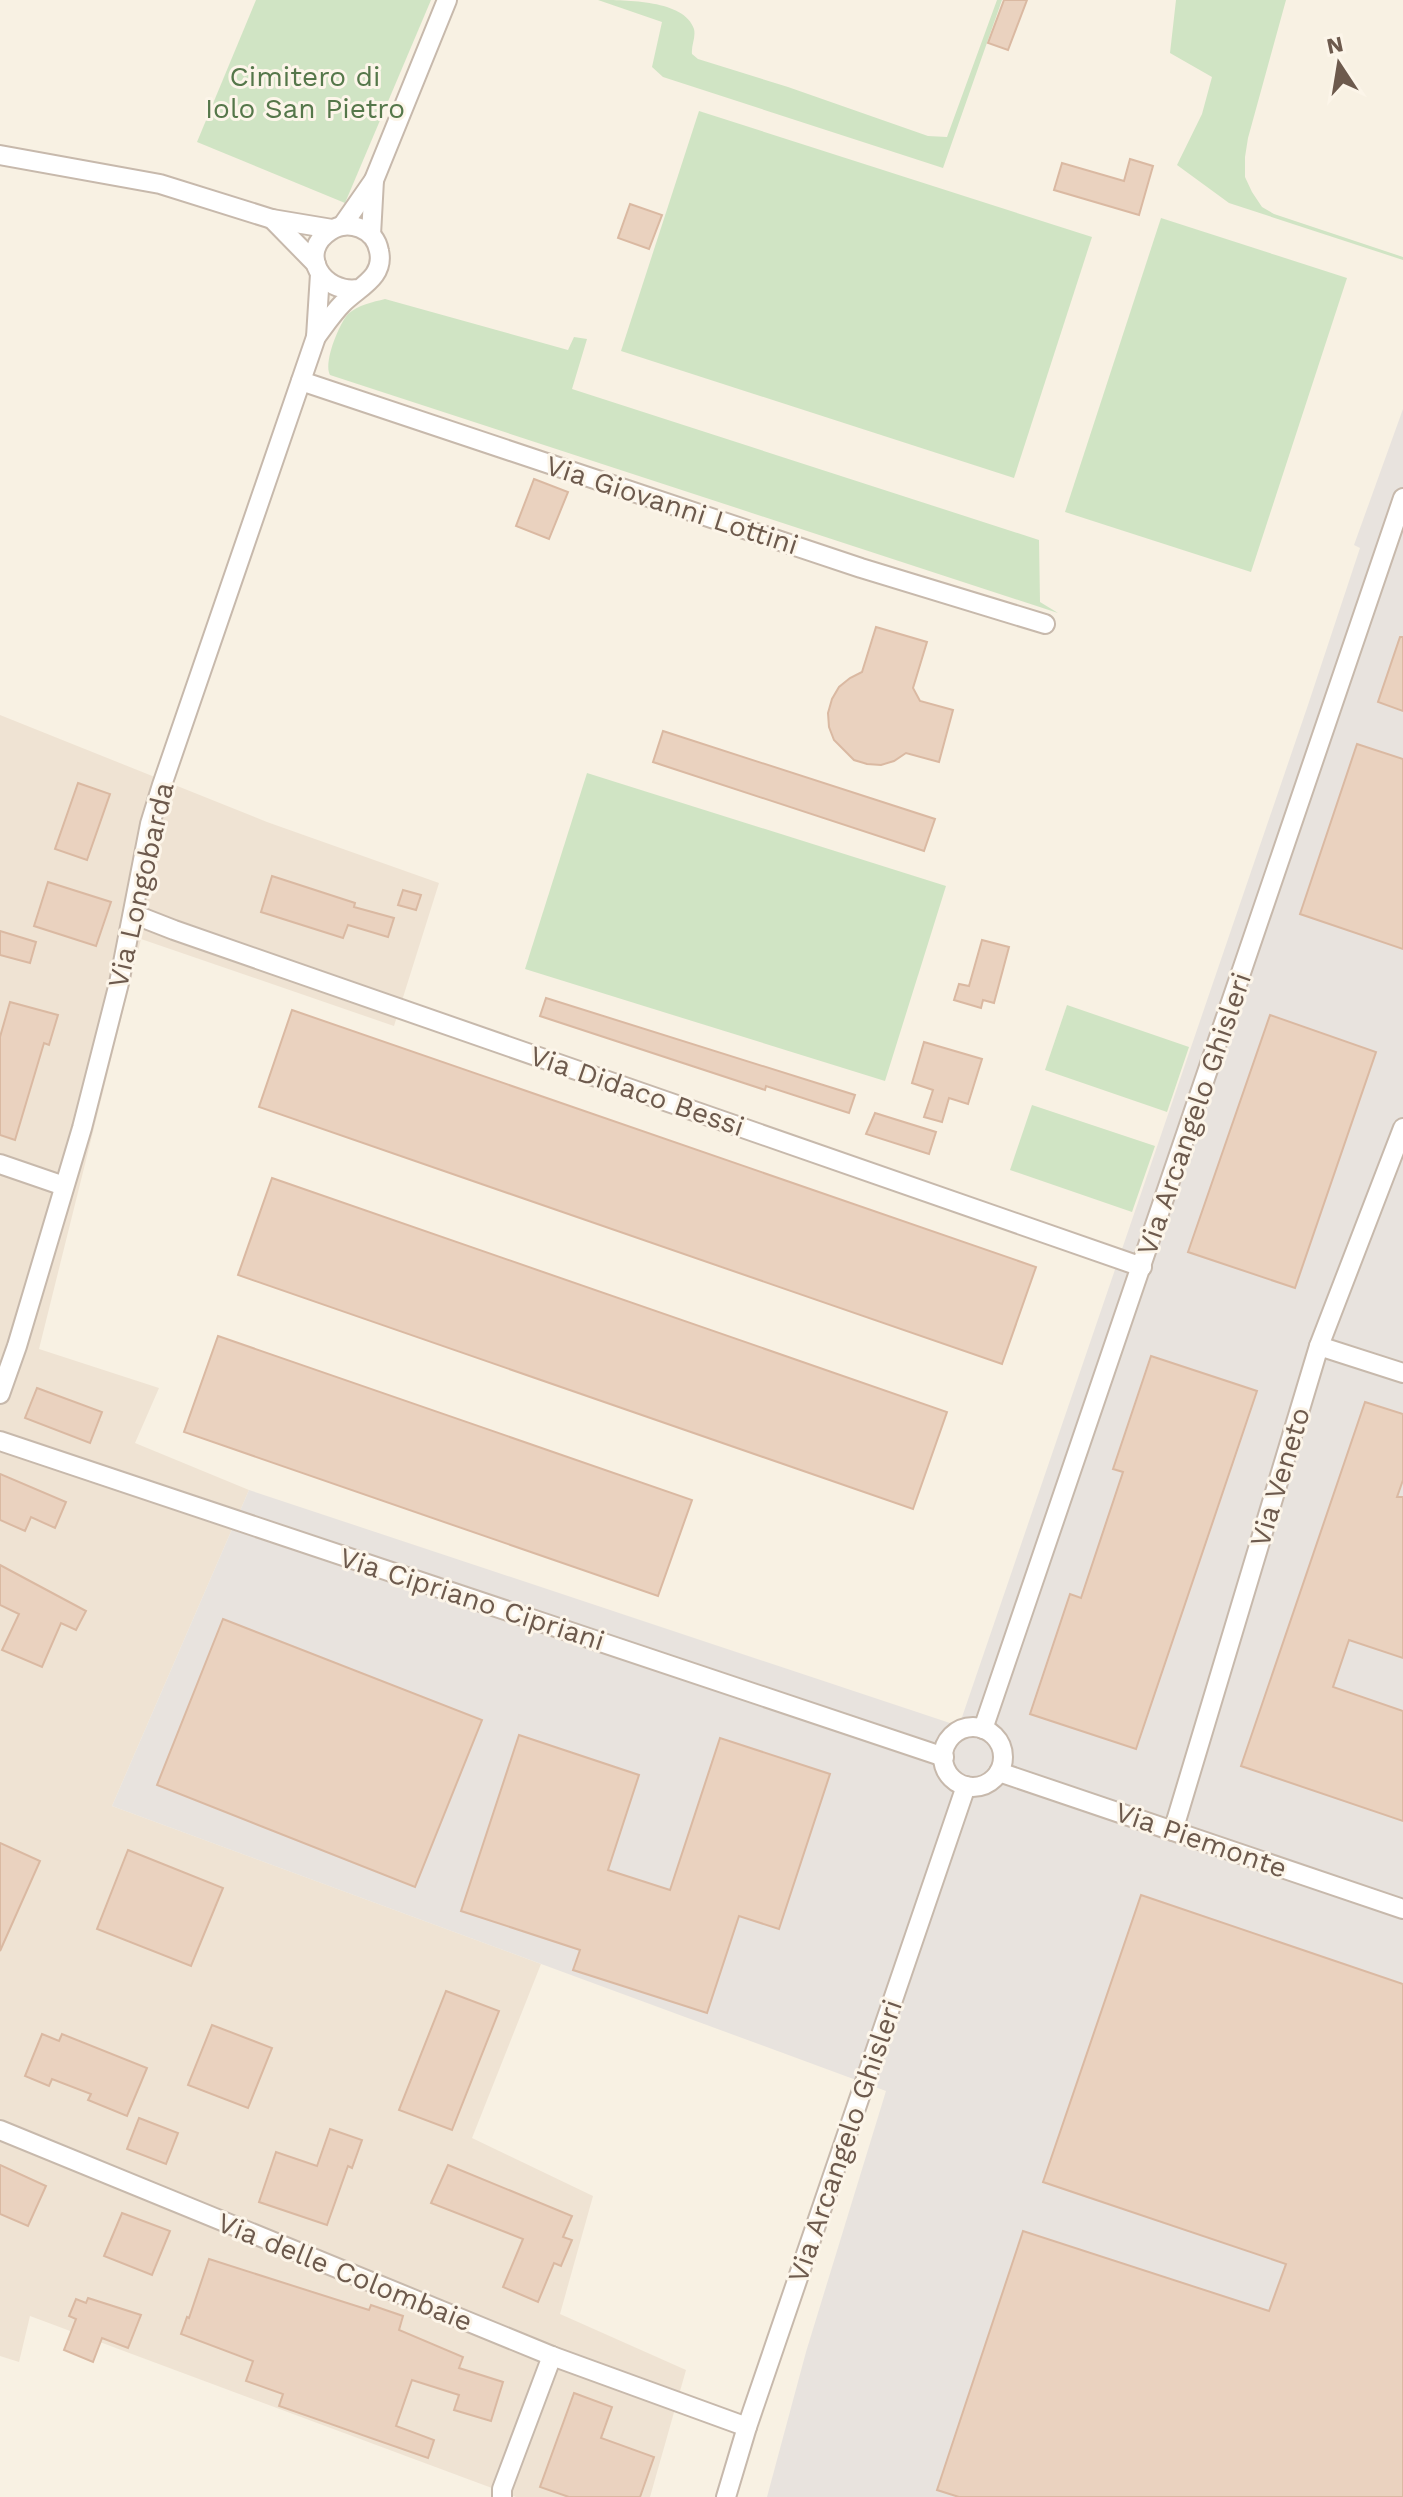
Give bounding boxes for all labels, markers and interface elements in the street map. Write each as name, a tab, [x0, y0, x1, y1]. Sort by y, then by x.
north arrow	[1299, 24, 1379, 104]
text: N	[1324, 31, 1346, 59]
park label: Cimitero di Iolo San Pietro	[205, 60, 405, 125]
street label: Via Giovanni Lottini	[542, 449, 802, 561]
street label: Via Longobarda	[101, 779, 181, 991]
street label: Via Arcangelo Ghisleri	[1130, 968, 1258, 1260]
street label: Via Didaco Bessi	[525, 1039, 749, 1143]
street label: Via Veneto	[1243, 1403, 1317, 1551]
street label: Via Cipriano Cipriani	[335, 1541, 609, 1657]
street label: Via Piemonte	[1111, 1795, 1291, 1885]
street label: Via Arcangelo Ghisleri	[781, 1995, 909, 2287]
street label: Via delle Colombaie	[213, 2206, 477, 2338]

